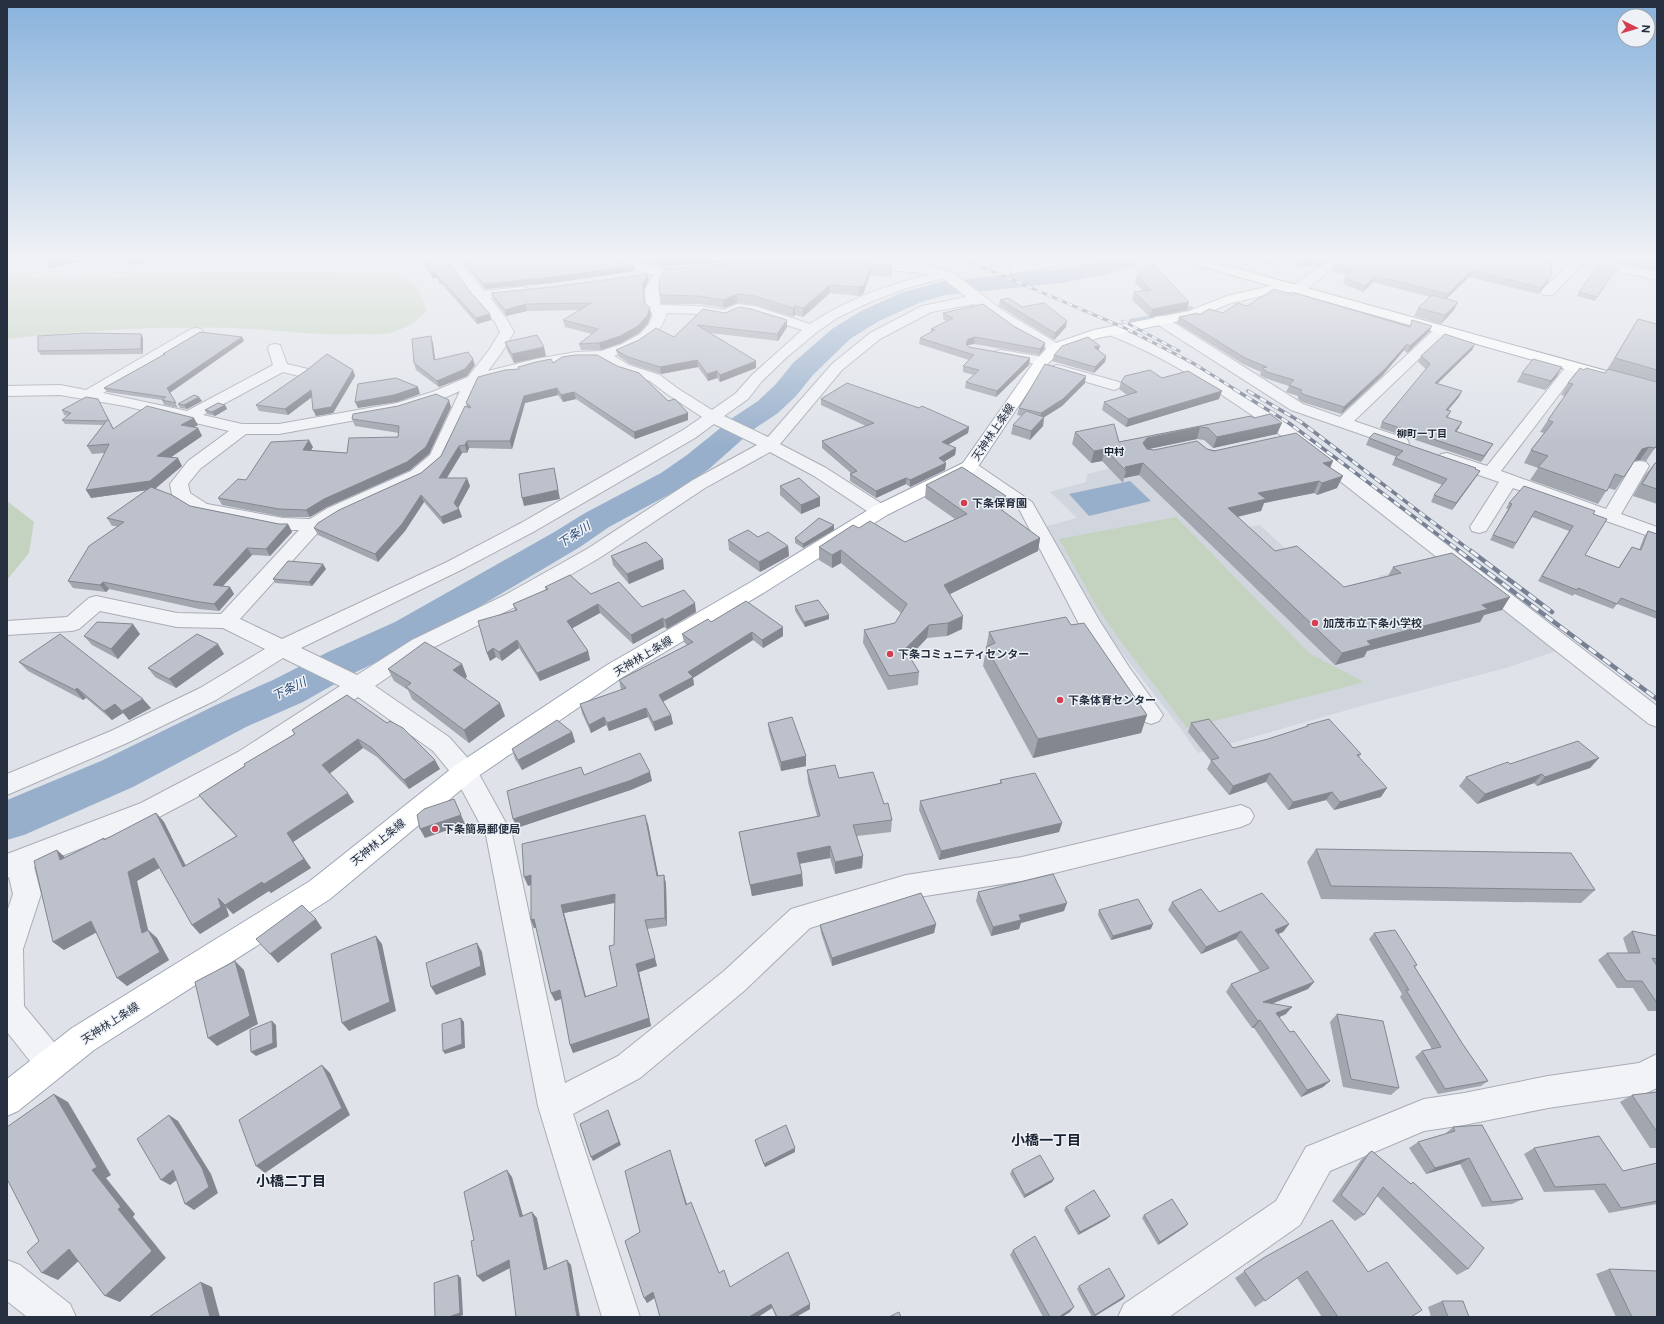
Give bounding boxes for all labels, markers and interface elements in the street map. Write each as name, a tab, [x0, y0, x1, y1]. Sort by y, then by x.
north arrow	[1616, 8, 1656, 48]
text: N	[1640, 24, 1652, 34]
street label: 天神林上条線	[970, 401, 1016, 463]
district label: 柳町一丁目	[1396, 427, 1447, 439]
district label: 中村	[1104, 445, 1124, 457]
place label: 下条保育園	[972, 497, 1027, 509]
marker: 下条保育園	[959, 498, 969, 508]
water label: 下条川	[555, 518, 595, 551]
place label: 加茂市立下条小学校	[1323, 617, 1422, 629]
marker: 加茂市立下条小学校	[1310, 618, 1320, 628]
street label: 天神林上条線	[612, 634, 674, 678]
place label: 下条コミュニティセンター	[898, 648, 1029, 660]
marker: 下条コミュニティセンター	[885, 649, 895, 659]
water label: 下条川	[270, 674, 310, 703]
place label: 下条体育センター	[1068, 694, 1156, 706]
marker: 下条体育センター	[1055, 695, 1065, 705]
street label: 天神林上条線	[349, 817, 407, 867]
place label: 下条簡易郵便局	[443, 823, 520, 835]
marker: 下条簡易郵便局	[430, 824, 440, 834]
street label: 天神林上条線	[79, 1000, 141, 1046]
district label: 小橋一丁目	[1011, 1132, 1081, 1148]
district label: 小橋二丁目	[256, 1173, 326, 1189]

